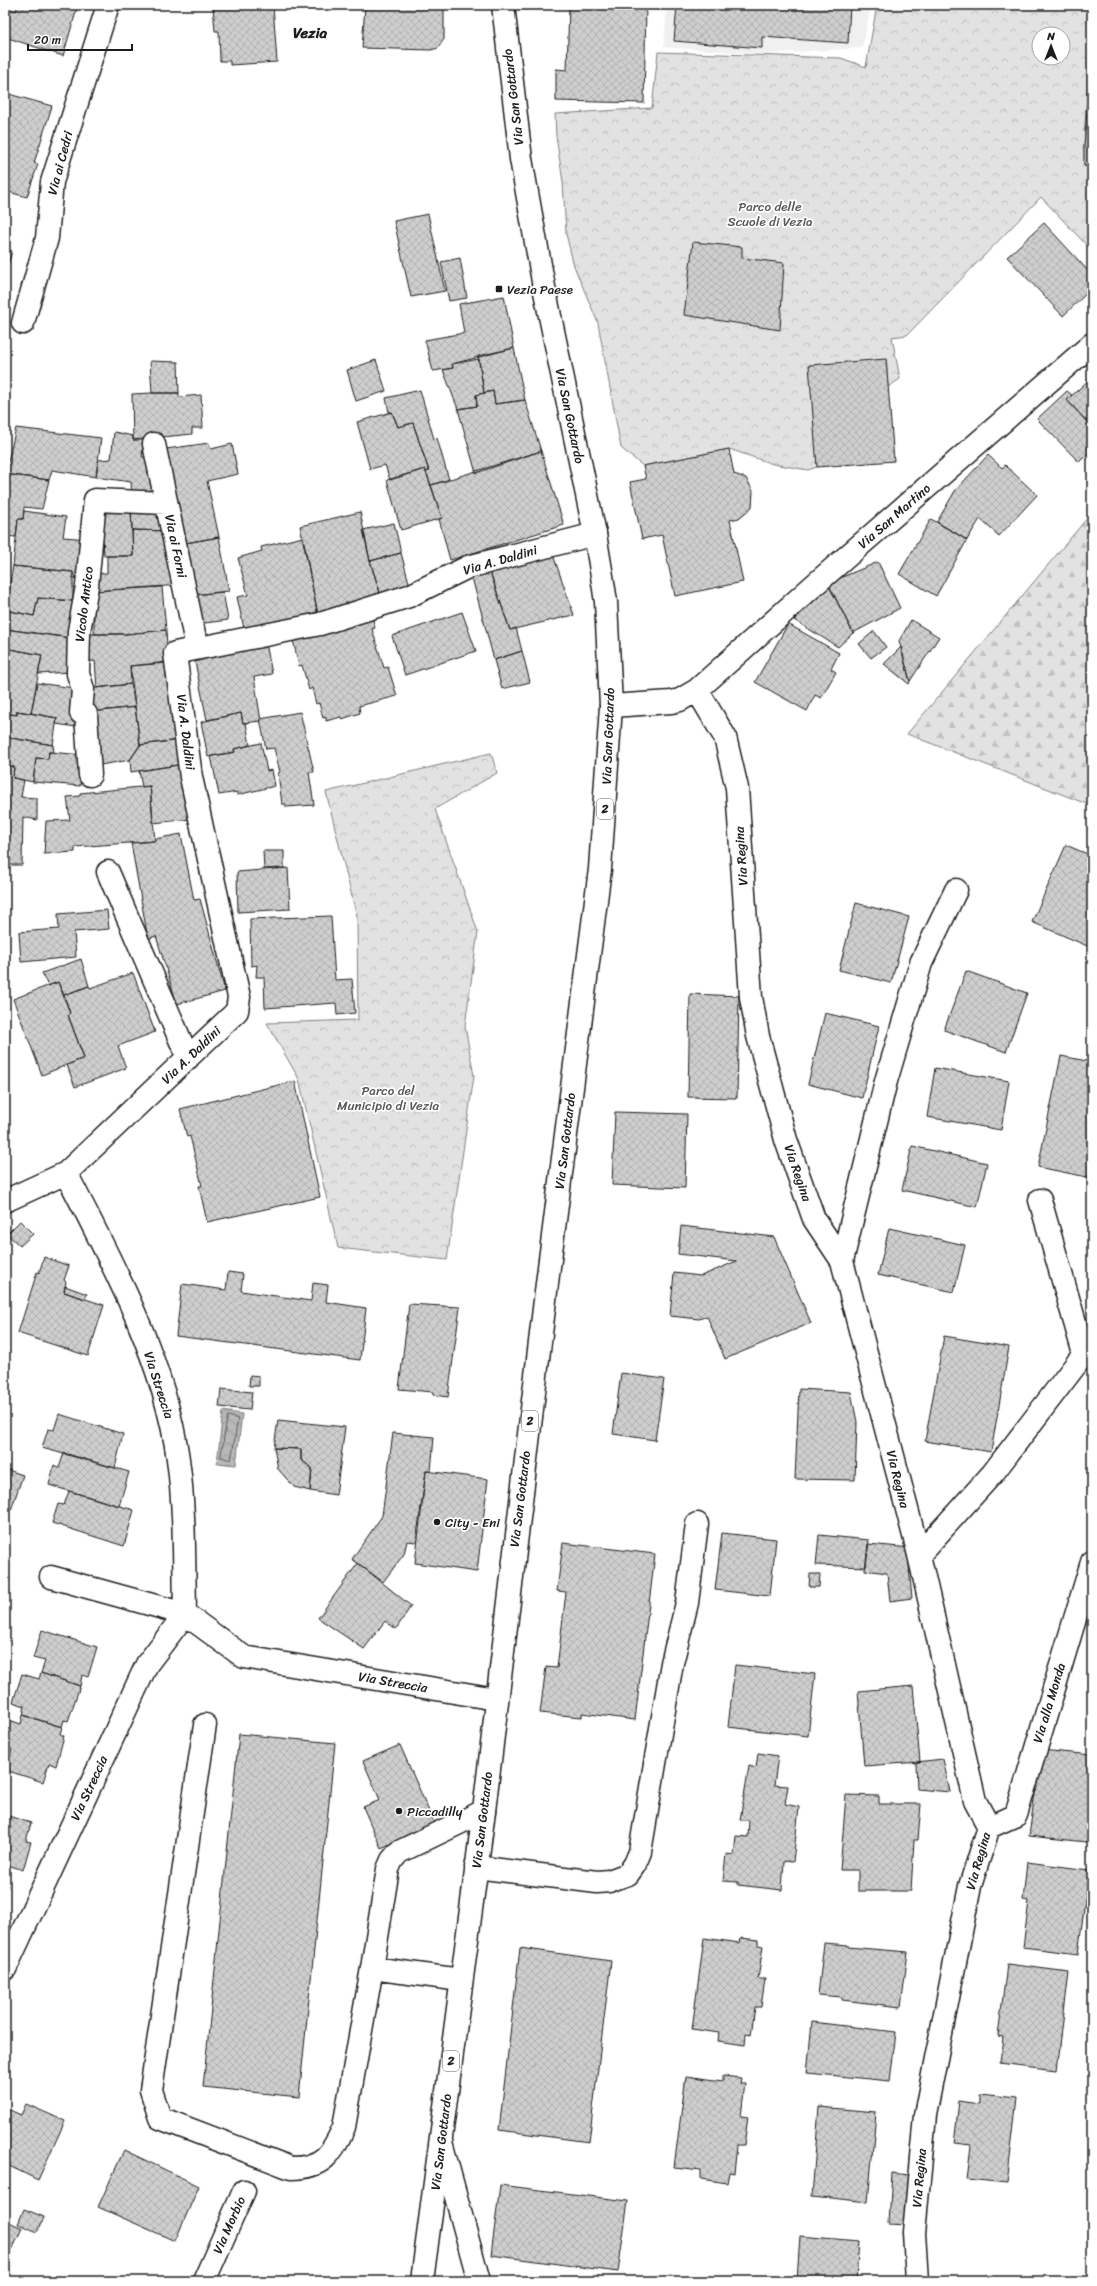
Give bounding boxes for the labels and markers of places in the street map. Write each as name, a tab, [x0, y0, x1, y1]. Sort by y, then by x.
place label: Vezia Paese	[507, 278, 573, 301]
marker: Vezia Paese	[494, 284, 504, 294]
place label: City - Eni	[445, 1511, 500, 1534]
marker: City - Eni	[432, 1517, 442, 1527]
place label: Piccadilly	[407, 1800, 463, 1823]
marker: Piccadilly	[394, 1806, 404, 1816]

